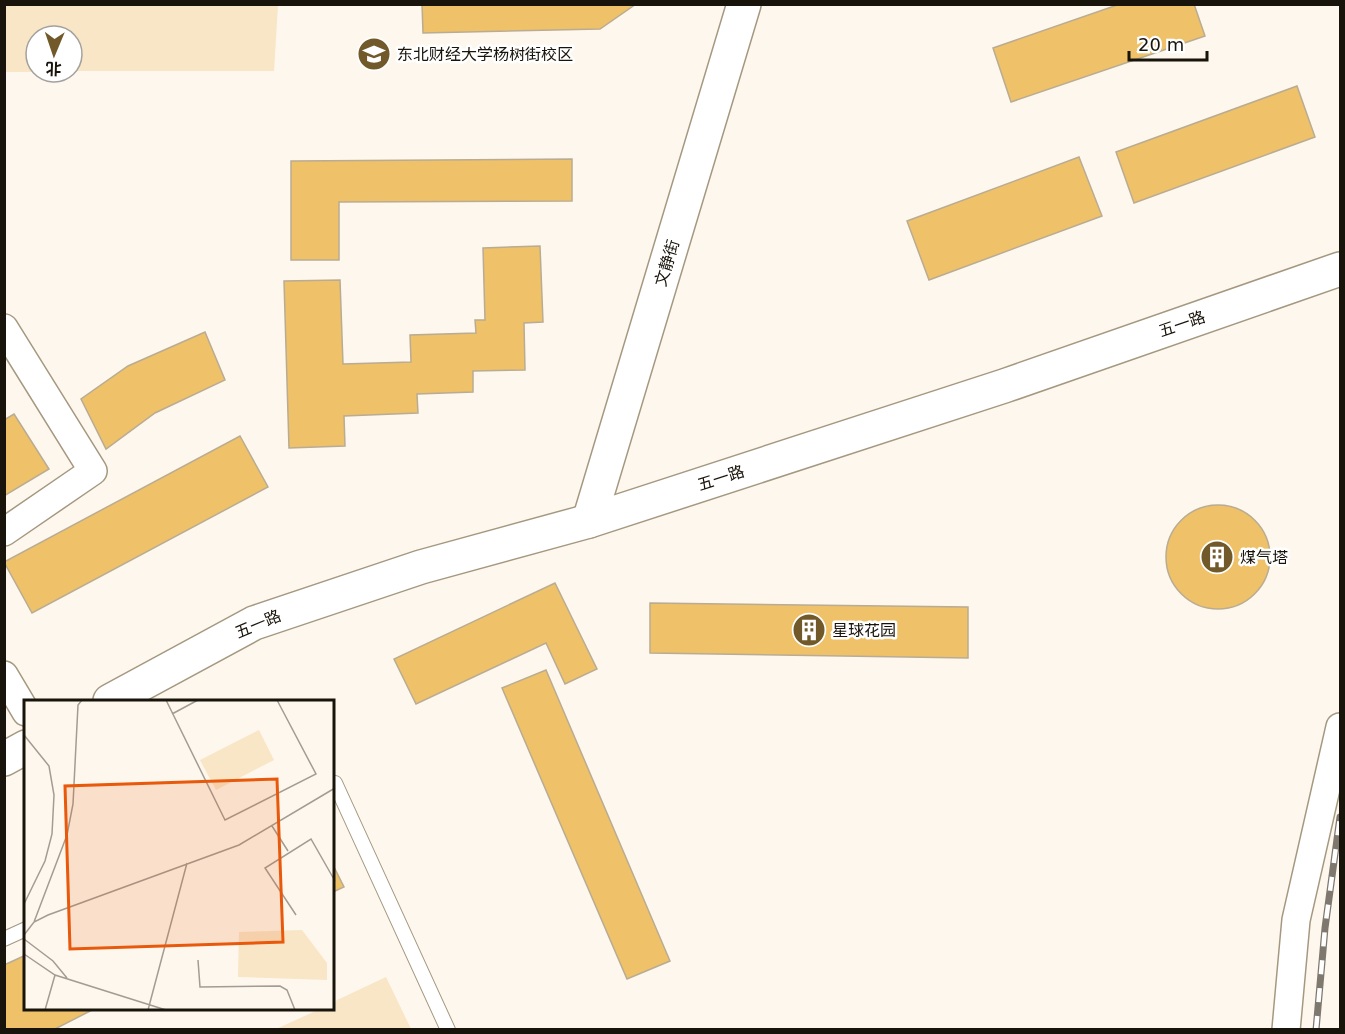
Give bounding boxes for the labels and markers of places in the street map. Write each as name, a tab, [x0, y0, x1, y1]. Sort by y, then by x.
school or university icon: 东北财经大学杨树街校区	[356, 36, 392, 72]
place label: 东北财经大学杨树街校区	[397, 45, 573, 64]
building icon: 煤气塔	[1199, 539, 1235, 575]
place label: 煤气塔	[1240, 548, 1288, 567]
building icon: 星球花园	[791, 612, 827, 648]
place label: 星球花园	[832, 621, 896, 640]

